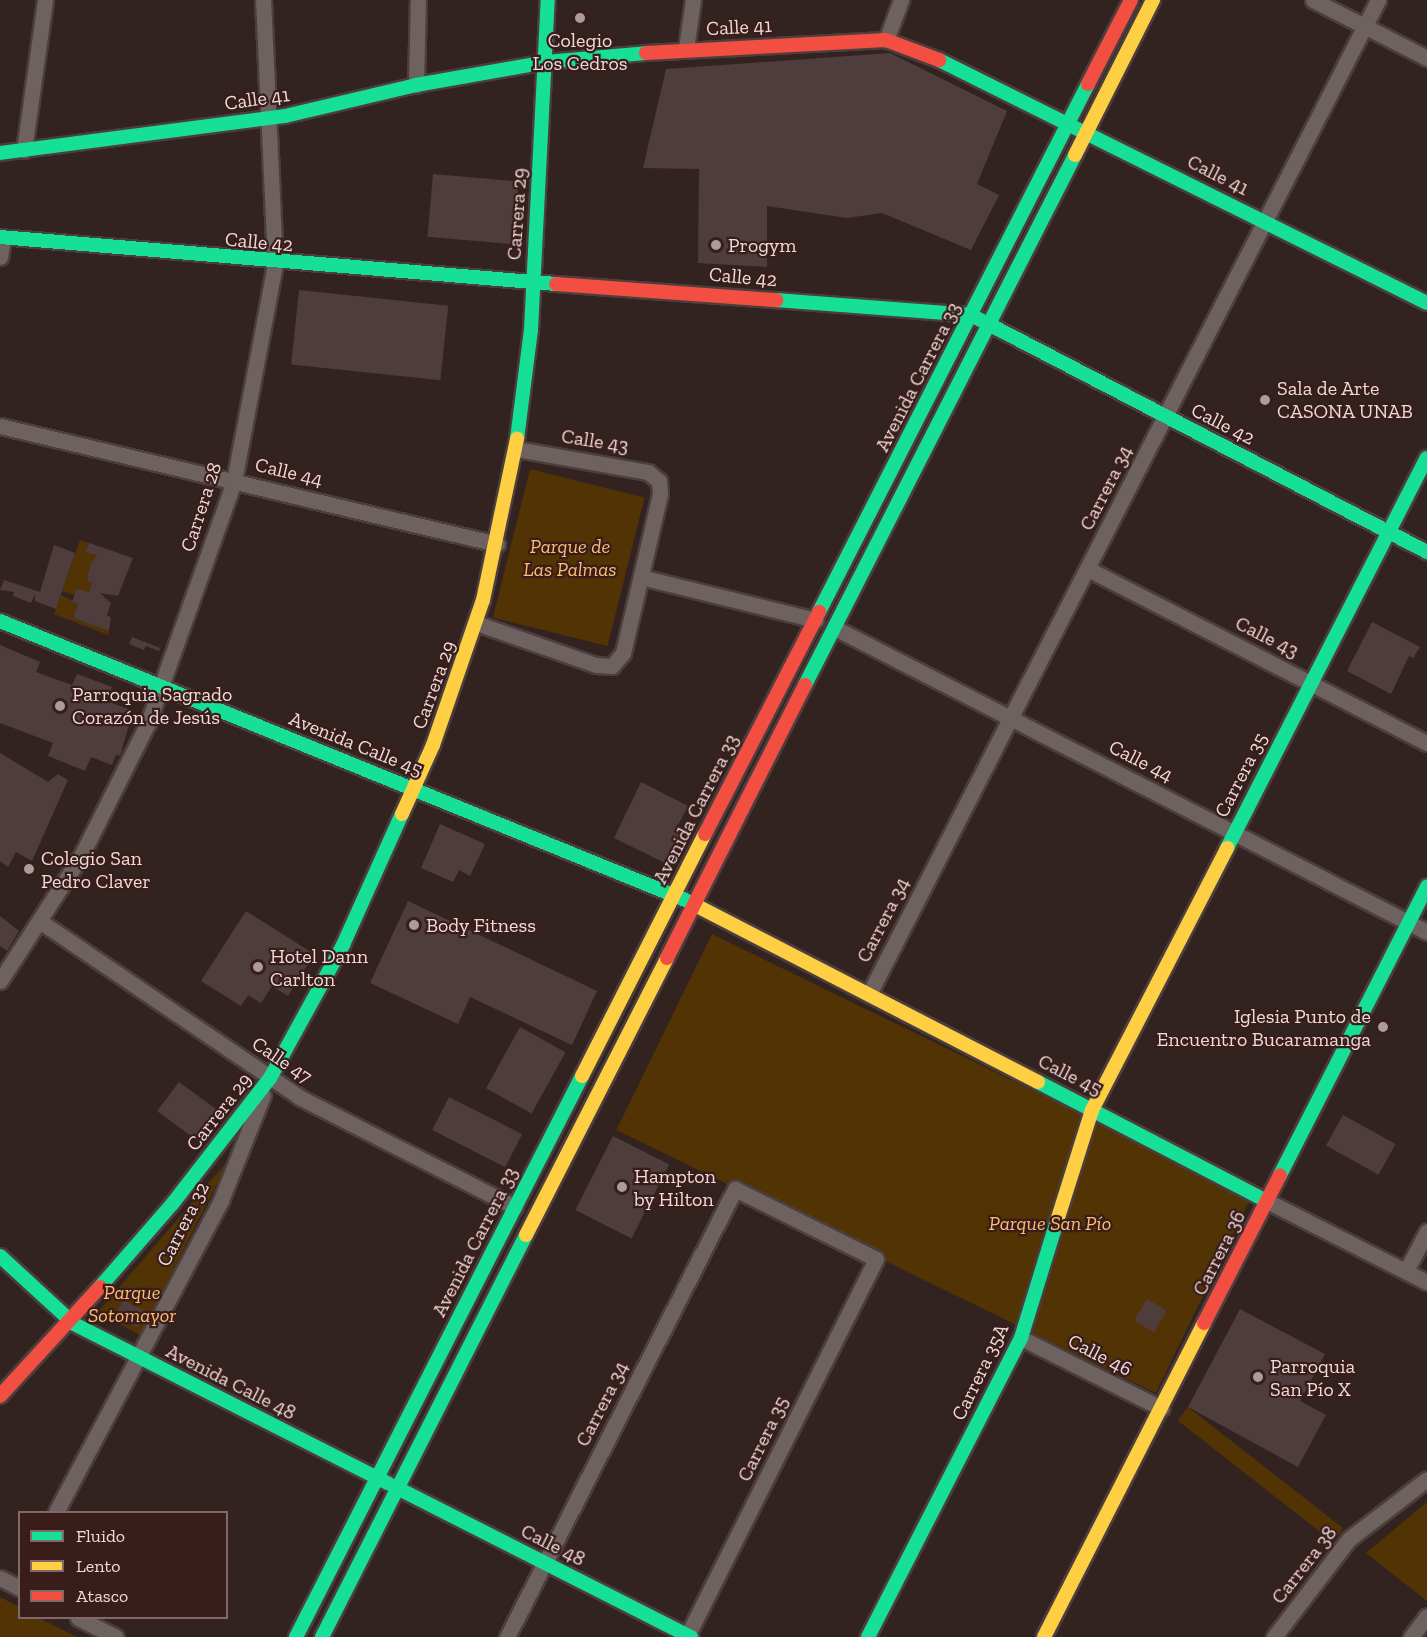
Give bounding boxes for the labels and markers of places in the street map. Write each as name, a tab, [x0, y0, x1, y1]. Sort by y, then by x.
marker: Colegio Los Cedros	[573, 11, 587, 25]
place label: Colegio Los Cedros	[532, 28, 628, 75]
place label: Progym	[728, 233, 797, 257]
marker: Progym	[709, 238, 723, 252]
place label: Sala de Arte CASONA UNAB	[1277, 376, 1413, 423]
marker: Sala de Arte CASONA UNAB	[1258, 393, 1272, 407]
place label: Parroquia Sagrado Corazón de Jesús	[72, 682, 232, 729]
marker: Parroquia Sagrado Corazón de Jesús	[53, 699, 67, 713]
place label: Colegio San Pedro Claver	[41, 846, 151, 893]
marker: Colegio San Pedro Claver	[22, 862, 36, 876]
place label: Body Fitness	[426, 913, 536, 937]
marker: Body Fitness	[407, 918, 421, 932]
place label: Hotel Dann Carlton	[270, 944, 368, 991]
marker: Hotel Dann Carlton	[251, 960, 265, 974]
place label: Iglesia Punto de Encuentro Bucaramanga	[1157, 1004, 1371, 1051]
marker: Iglesia Punto de Encuentro Bucaramanga	[1376, 1020, 1390, 1034]
place label: Hampton by Hilton	[634, 1164, 716, 1211]
marker: Hampton by Hilton	[615, 1180, 629, 1194]
place label: Parroquia San Pío X	[1270, 1354, 1355, 1401]
marker: Parroquia San Pío X	[1251, 1370, 1265, 1384]

